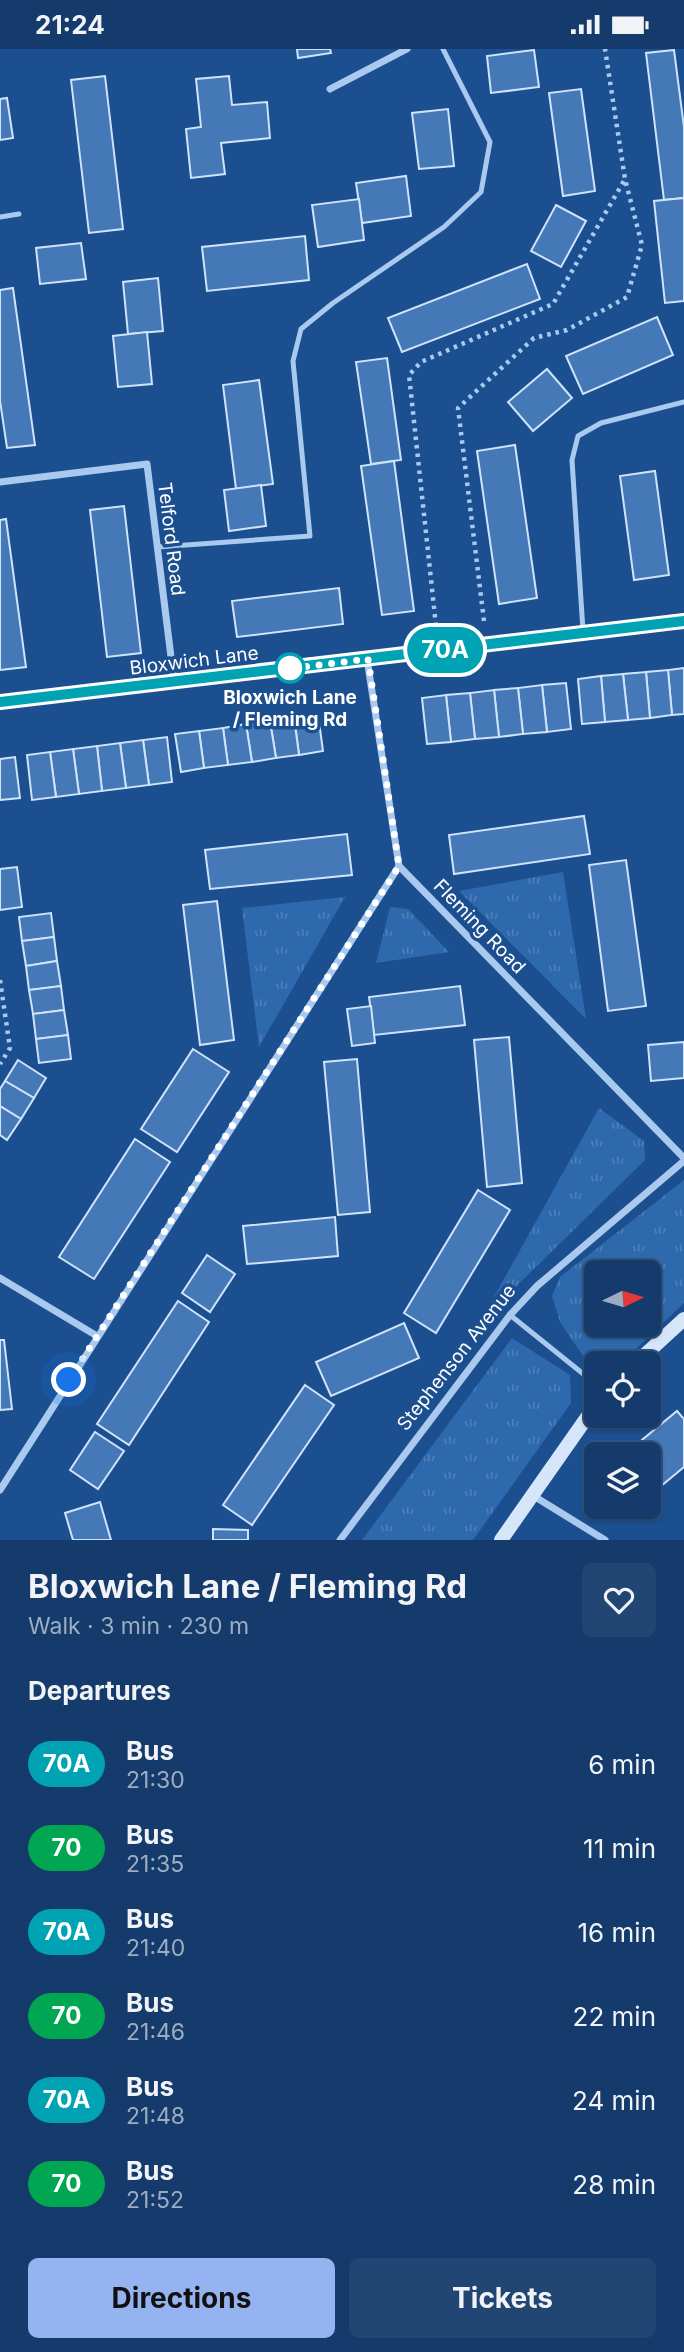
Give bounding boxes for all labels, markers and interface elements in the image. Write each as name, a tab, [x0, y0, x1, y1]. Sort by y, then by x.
text: 21:24	[35, 9, 105, 40]
street label: Telford Road	[153, 481, 190, 597]
line badge: 70A	[405, 627, 485, 673]
text: 70A	[421, 635, 469, 664]
street label: Bloxwich Lane	[128, 641, 260, 680]
marker: Bloxwich Lane / Fleming Rd	[275, 653, 305, 683]
place label: Bloxwich Lane / Fleming Rd	[223, 686, 357, 731]
street label: Fleming Road	[429, 874, 530, 978]
north arrow	[584, 1260, 662, 1337]
map controls	[584, 1260, 661, 1519]
street label: Stephenson Avenue	[392, 1280, 521, 1435]
button: locate	[584, 1351, 661, 1428]
your location	[51, 1362, 86, 1397]
button: layers	[584, 1442, 661, 1519]
button: heart	[582, 1563, 656, 1637]
text: Bloxwich Lane / Fleming Rd	[28, 1566, 467, 1606]
text: Walk · 3 min · 230 m	[28, 1612, 249, 1640]
text: Departures	[28, 1675, 171, 1706]
text: Bus	[126, 1735, 174, 1766]
text: 70A	[43, 1749, 90, 1778]
text: 6 min	[588, 1749, 656, 1780]
text: 21:30	[126, 1766, 185, 1794]
text: Bus	[126, 1819, 174, 1850]
text: 70	[52, 1833, 81, 1862]
text: 11 min	[583, 1833, 656, 1864]
text: 21:35	[126, 1850, 184, 1878]
text: Bus	[126, 1903, 174, 1934]
text: 70A	[43, 1917, 90, 1946]
text: 16 min	[578, 1917, 656, 1948]
text: 21:40	[126, 1934, 185, 1962]
text: Bus	[126, 1987, 174, 2018]
text: 70	[52, 2001, 81, 2030]
text: 22 min	[573, 2001, 656, 2032]
text: 21:46	[126, 2018, 185, 2046]
text: Bus	[126, 2071, 174, 2102]
text: 70A	[43, 2085, 90, 2114]
text: 24 min	[572, 2085, 656, 2116]
text: 21:48	[126, 2102, 185, 2130]
text: Bus	[126, 2155, 174, 2186]
text: 70	[52, 2169, 81, 2198]
text: 28 min	[572, 2169, 656, 2200]
text: 21:52	[126, 2186, 184, 2214]
button: Directions	[28, 2258, 335, 2338]
button: Tickets	[349, 2258, 656, 2338]

